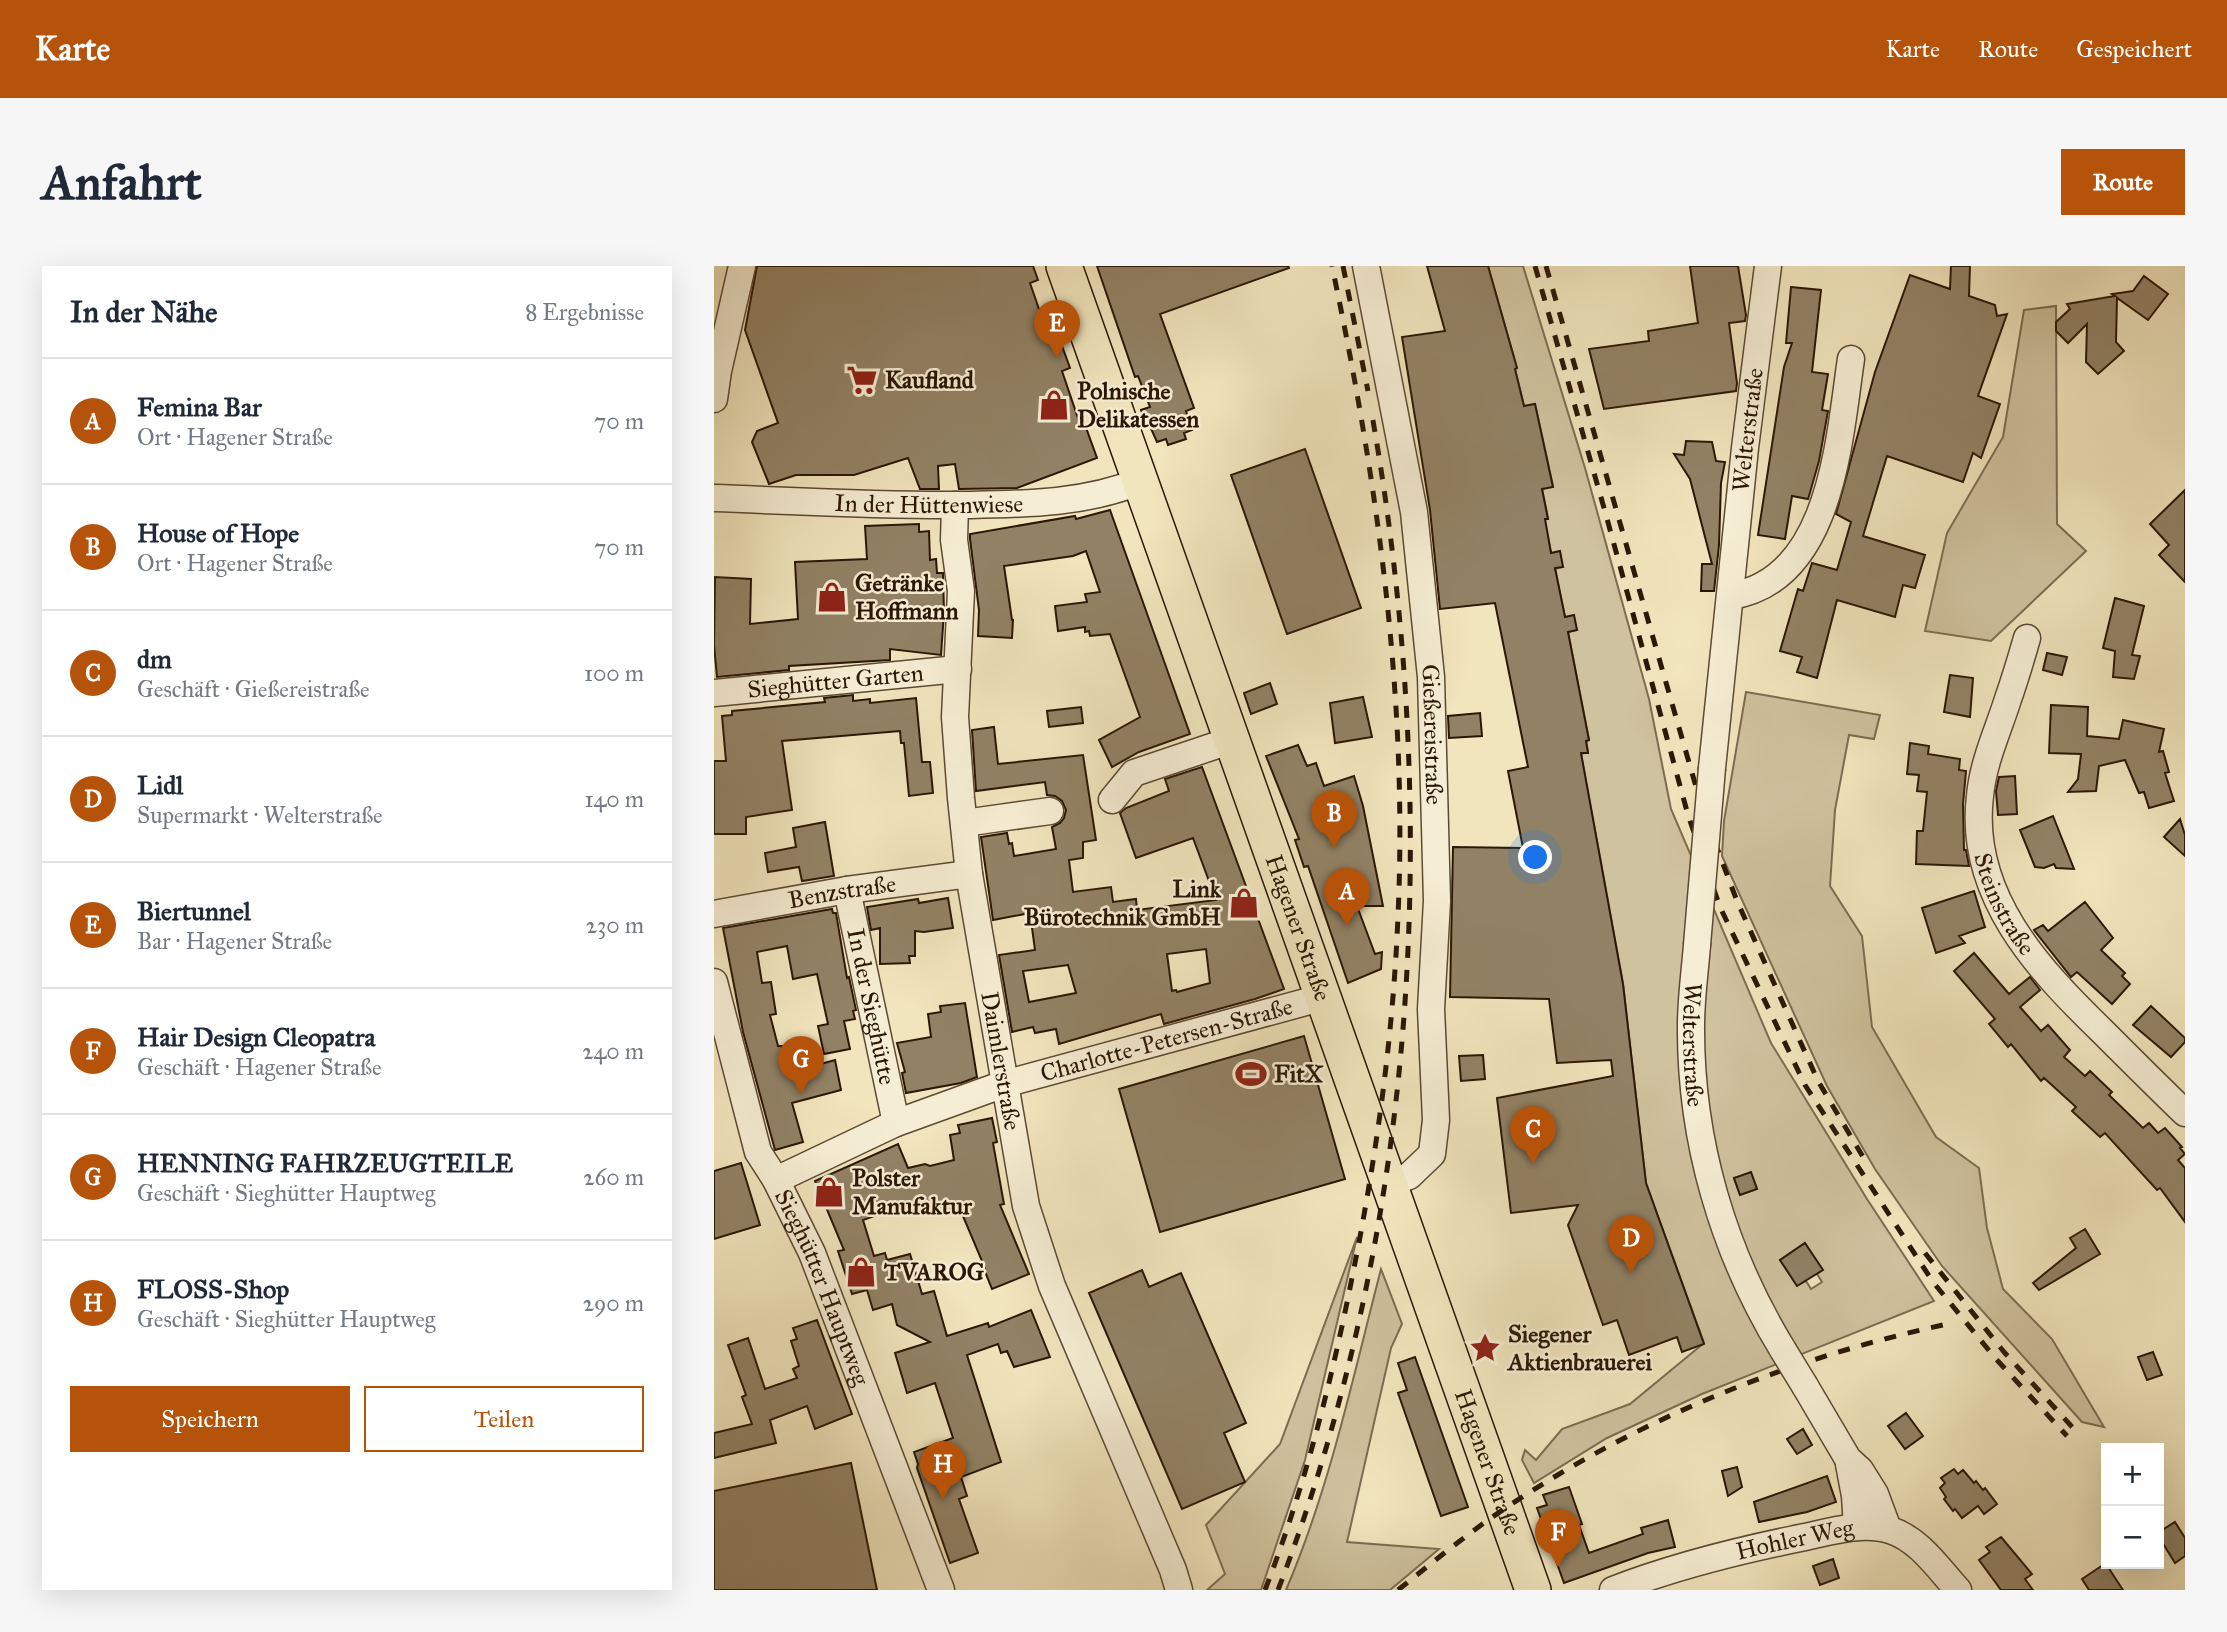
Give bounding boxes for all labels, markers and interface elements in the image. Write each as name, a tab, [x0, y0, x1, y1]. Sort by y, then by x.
text: Karte	[35, 29, 110, 69]
text: Karte	[1885, 34, 1940, 64]
text: Route	[1978, 34, 2038, 64]
text: Gespeichert	[2076, 34, 2192, 64]
button: Route	[2061, 149, 2185, 215]
text: Anfahrt	[42, 153, 202, 212]
text: In der Nähe	[70, 294, 218, 330]
text: 8 Ergebnisse	[525, 298, 644, 326]
pin: E	[1034, 300, 1080, 358]
supermarket icon: Kaufland	[845, 363, 879, 397]
place label: Kaufland	[885, 365, 975, 395]
street label: Welterstraße	[1726, 366, 1770, 493]
place label: Polnische Delikatessen	[1077, 376, 1199, 434]
shop icon: Polnische Delikatessen	[1037, 388, 1071, 422]
text: Femina Bar	[137, 391, 262, 423]
text: A	[85, 407, 101, 435]
text: 70 m	[594, 407, 644, 435]
text: Ort · Hagener Straße	[137, 423, 333, 451]
street label: In der Hüttenwiese	[834, 488, 1024, 520]
text: House of Hope	[137, 517, 299, 549]
text: B	[85, 533, 101, 561]
text: 70 m	[594, 533, 644, 561]
text: Ort · Hagener Straße	[137, 549, 333, 577]
place label: Getränke Hoffmann	[855, 568, 958, 626]
shop icon: Getränke Hoffmann	[815, 580, 849, 614]
text: dm	[137, 643, 172, 675]
street label: Sieghütter Garten	[746, 657, 925, 705]
text: C	[85, 659, 101, 687]
text: 100 m	[584, 659, 644, 687]
street label: Gießereistraße	[1415, 663, 1449, 805]
text: Geschäft · Gießereistraße	[137, 675, 370, 703]
text: Lidl	[137, 769, 183, 801]
text: D	[84, 785, 102, 813]
text: 140 m	[584, 785, 644, 813]
pin: B	[1311, 790, 1357, 848]
text: Supermarkt · Welterstraße	[137, 801, 383, 829]
your location	[1518, 840, 1552, 874]
street label: Steinstraße	[1967, 850, 2042, 961]
street label: Hagener Straße	[1259, 851, 1338, 1005]
pin: A	[1324, 868, 1370, 926]
street label: Benzstraße	[786, 869, 898, 915]
place label: Link Bürotechnik GmbH	[1024, 874, 1222, 932]
shop icon: Link Bürotechnik GmbH	[1227, 886, 1261, 920]
text: Biertunnel	[137, 895, 251, 927]
text: E	[85, 911, 101, 939]
text: 230 m	[586, 911, 644, 939]
street label: In der Sieghütte	[840, 925, 903, 1087]
text: Bar · Hagener Straße	[137, 927, 332, 955]
street label: Welterstraße	[1676, 981, 1711, 1109]
street label: Daimlerstraße	[974, 989, 1028, 1133]
street label: Charlotte-Petersen-Straße	[1037, 991, 1296, 1088]
text: Hair Design Cleopatra	[137, 1021, 375, 1053]
pin: G	[778, 1036, 824, 1094]
text: F	[85, 1037, 101, 1065]
text: 240 m	[582, 1037, 644, 1065]
text: Geschäft · Hagener Straße	[137, 1053, 382, 1081]
sports icon: FitX	[1234, 1057, 1268, 1091]
place label: FitX	[1274, 1059, 1324, 1089]
pin: C	[1510, 1106, 1556, 1164]
text: HENNING FAHRZEUGTEILE	[137, 1147, 513, 1179]
text: G	[85, 1163, 101, 1191]
text: 260 m	[583, 1163, 644, 1191]
place label: Polster Manufaktur	[852, 1163, 973, 1221]
shop icon: Polster Manufaktur	[812, 1175, 846, 1209]
text: Geschäft · Sieghütter Hauptweg	[137, 1179, 436, 1207]
street label: Sieghütter Hauptweg	[768, 1184, 877, 1390]
pin: D	[1608, 1215, 1654, 1273]
shop icon: TVAROG	[844, 1255, 878, 1289]
place label: TVAROG	[883, 1257, 985, 1287]
text: FLOSS-Shop	[137, 1273, 289, 1305]
text: H	[83, 1289, 103, 1317]
text: 290 m	[583, 1289, 644, 1317]
text: Geschäft · Sieghütter Hauptweg	[137, 1305, 436, 1333]
place label: Siegener Aktienbrauerei	[1506, 1319, 1652, 1377]
place icon: Siegener Aktienbrauerei	[1468, 1331, 1502, 1365]
street label: Hagener Straße	[1448, 1385, 1527, 1539]
button: Speichern	[70, 1386, 350, 1452]
button: Teilen	[364, 1386, 644, 1452]
pin: H	[920, 1441, 966, 1499]
map controls	[2101, 1443, 2164, 1569]
button: +	[2101, 1443, 2164, 1506]
button: −	[2101, 1506, 2164, 1569]
pin: F	[1535, 1509, 1581, 1567]
street label: Hohler Weg	[1733, 1512, 1856, 1567]

